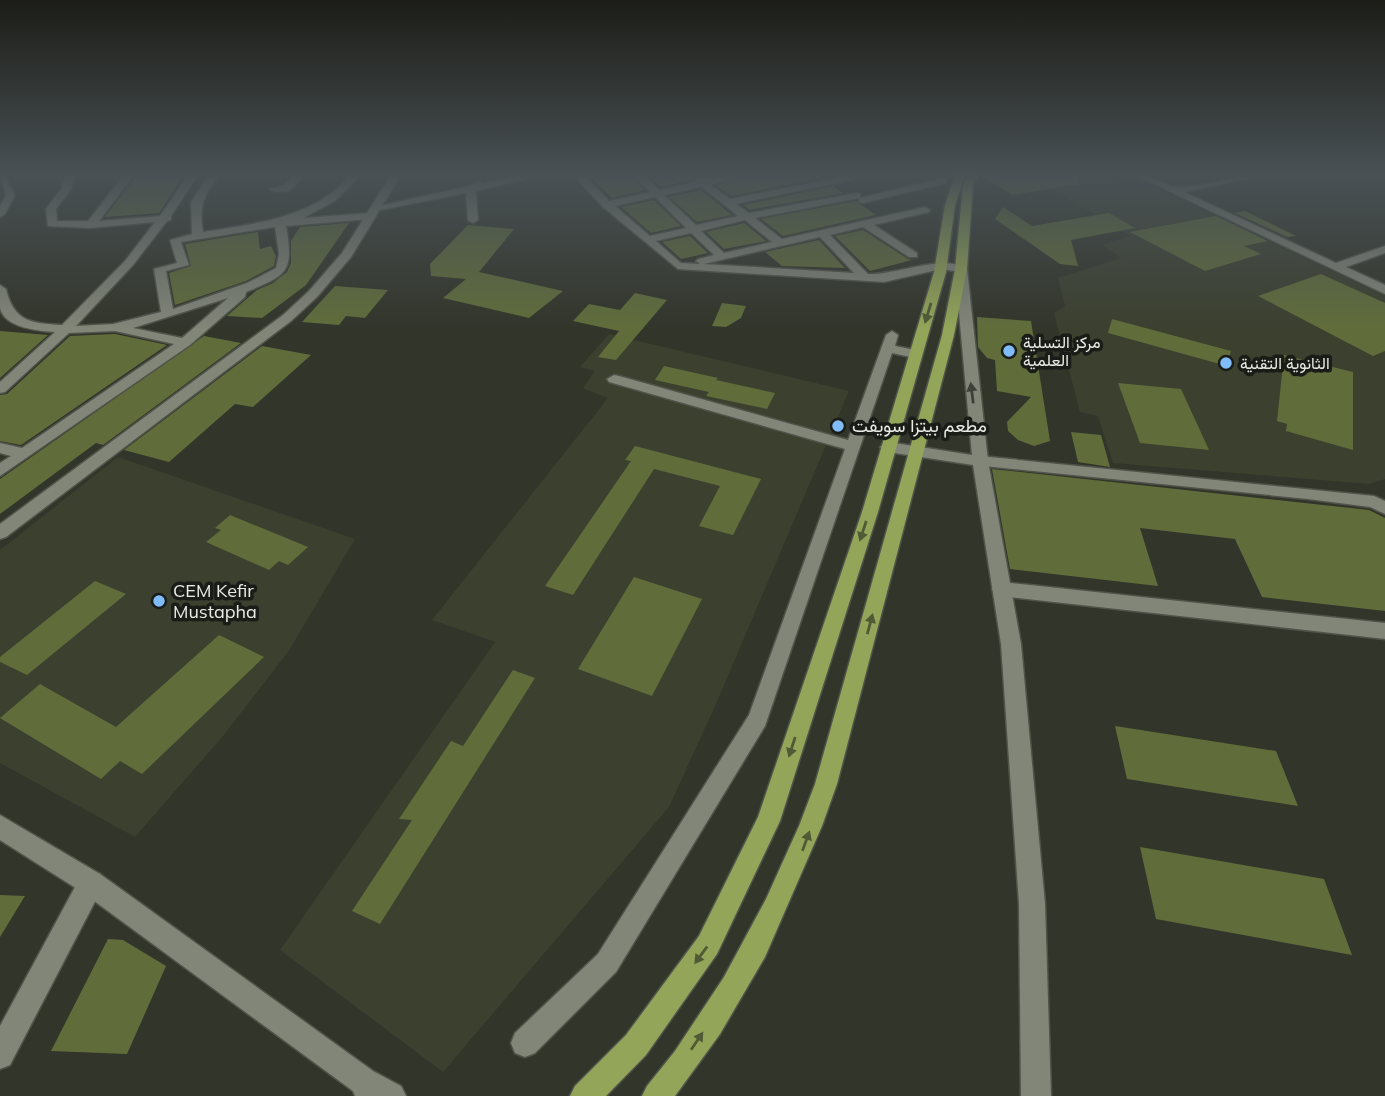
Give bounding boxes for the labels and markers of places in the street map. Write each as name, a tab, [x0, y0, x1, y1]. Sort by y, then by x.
place label: مركز التسلية العلمية	[1023, 332, 1100, 370]
marker: مركز التسلية العلمية	[1001, 343, 1017, 359]
place label: الثانوية التقنية	[1240, 353, 1330, 374]
marker: الثانوية التقنية	[1218, 355, 1234, 371]
place label: مطعم بيتزا سويفت	[852, 414, 987, 438]
marker: مطعم بيتزا سويفت	[830, 418, 846, 434]
place label: CEM Kefir Mustapha	[173, 579, 257, 623]
marker: CEM Kefir Mustapha	[151, 593, 167, 609]

